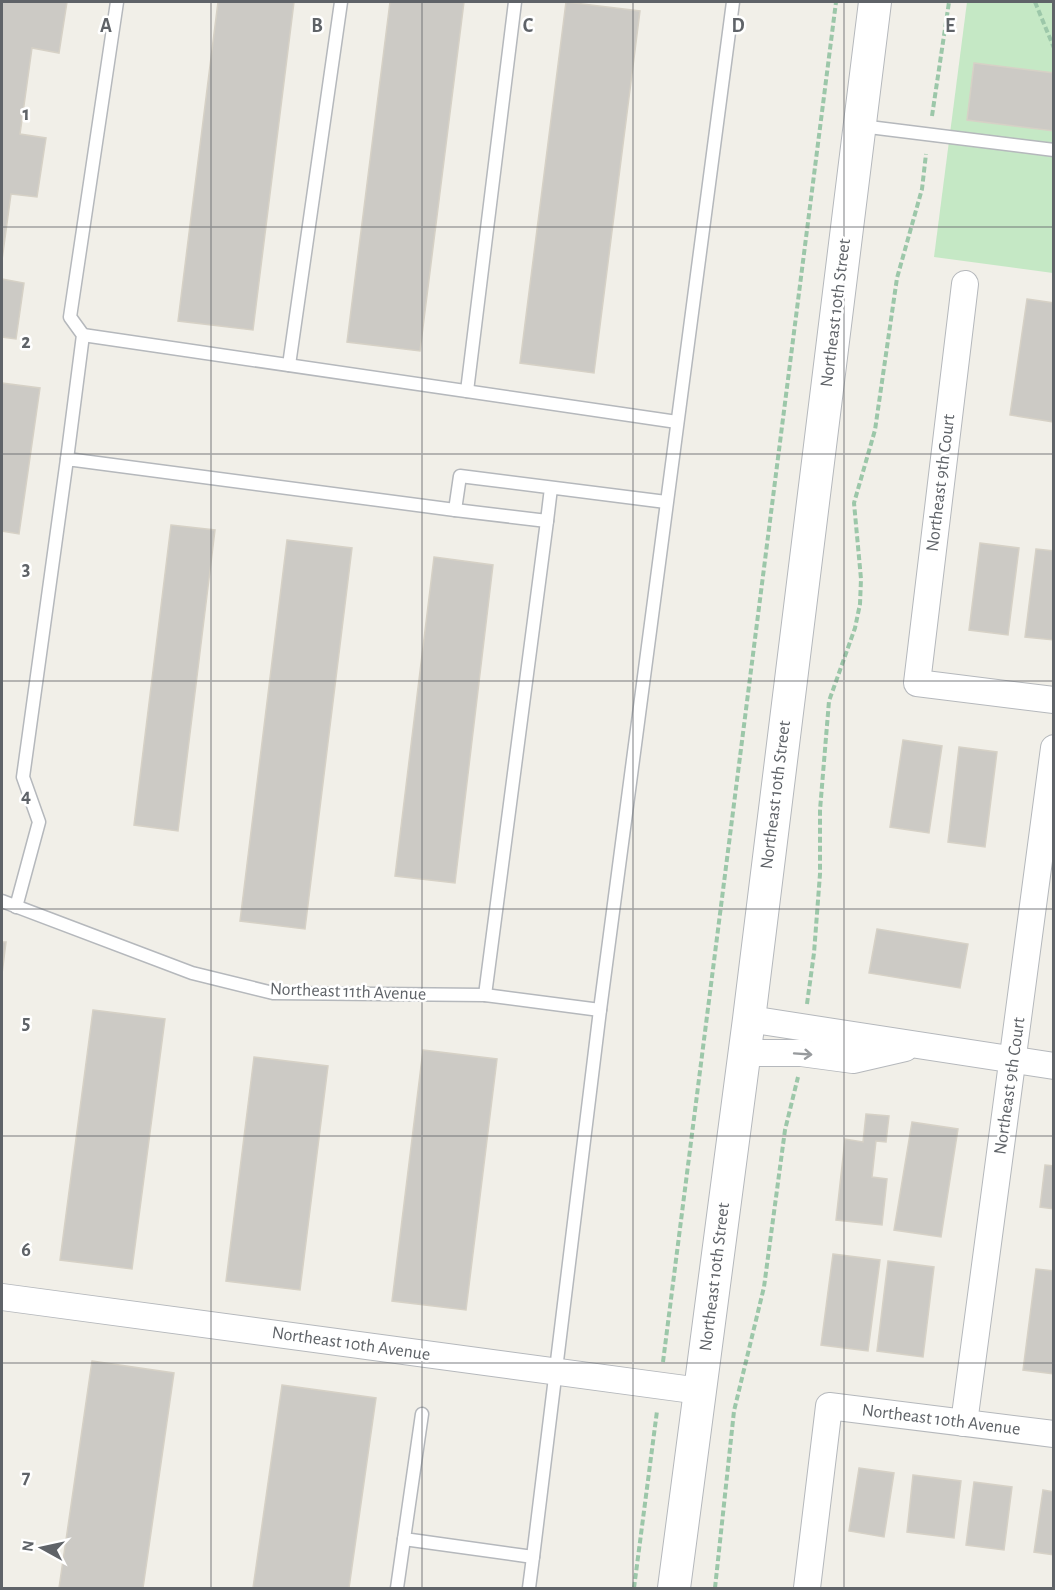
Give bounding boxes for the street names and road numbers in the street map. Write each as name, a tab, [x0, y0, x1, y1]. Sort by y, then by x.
street label: Northeast 10th Street	[818, 237, 854, 388]
street label: Northeast 9th Court	[924, 413, 958, 553]
street label: Northeast 10th Street	[758, 719, 794, 870]
street label: Northeast 11th Avenue	[270, 980, 426, 1004]
street label: Northeast 9th Court	[991, 1016, 1029, 1156]
street label: Northeast 10th Street	[697, 1201, 733, 1352]
street label: Northeast 10th Avenue	[271, 1324, 431, 1364]
street label: Northeast 10th Avenue	[861, 1401, 1021, 1439]

